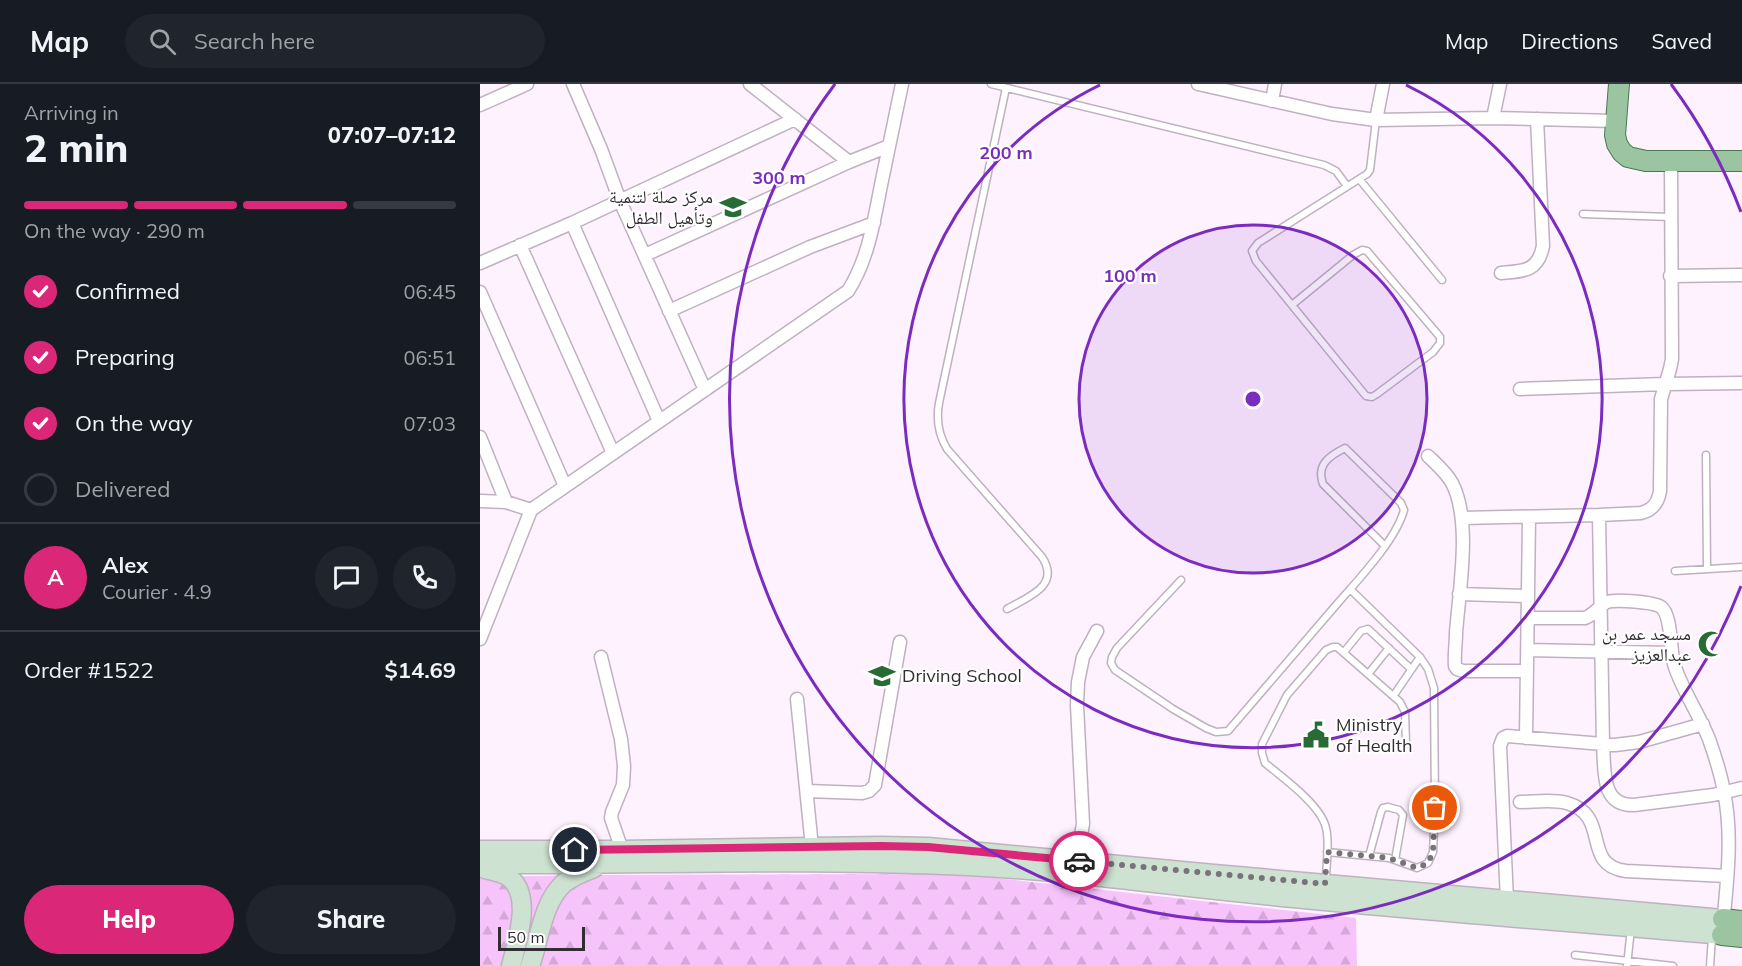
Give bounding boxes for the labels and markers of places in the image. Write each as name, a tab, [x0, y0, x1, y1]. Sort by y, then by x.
place label: مركز صلة لتنمية وتأهيل الطفل	[609, 185, 713, 229]
school or university icon: مركز صلة لتنمية وتأهيل الطفل	[718, 192, 748, 222]
centre of rings	[1243, 389, 1263, 409]
place label: مسجد عمر بن عبدالعزيز	[1602, 622, 1691, 666]
mosque icon: مسجد عمر بن عبدالعزيز	[1696, 629, 1726, 659]
school or university icon: Driving School	[867, 661, 897, 691]
place label: Driving School	[902, 664, 1022, 687]
place label: Ministry of Health	[1336, 713, 1412, 757]
public building icon: Ministry of Health	[1301, 720, 1331, 750]
pin	[1409, 782, 1460, 833]
pin	[549, 824, 600, 875]

